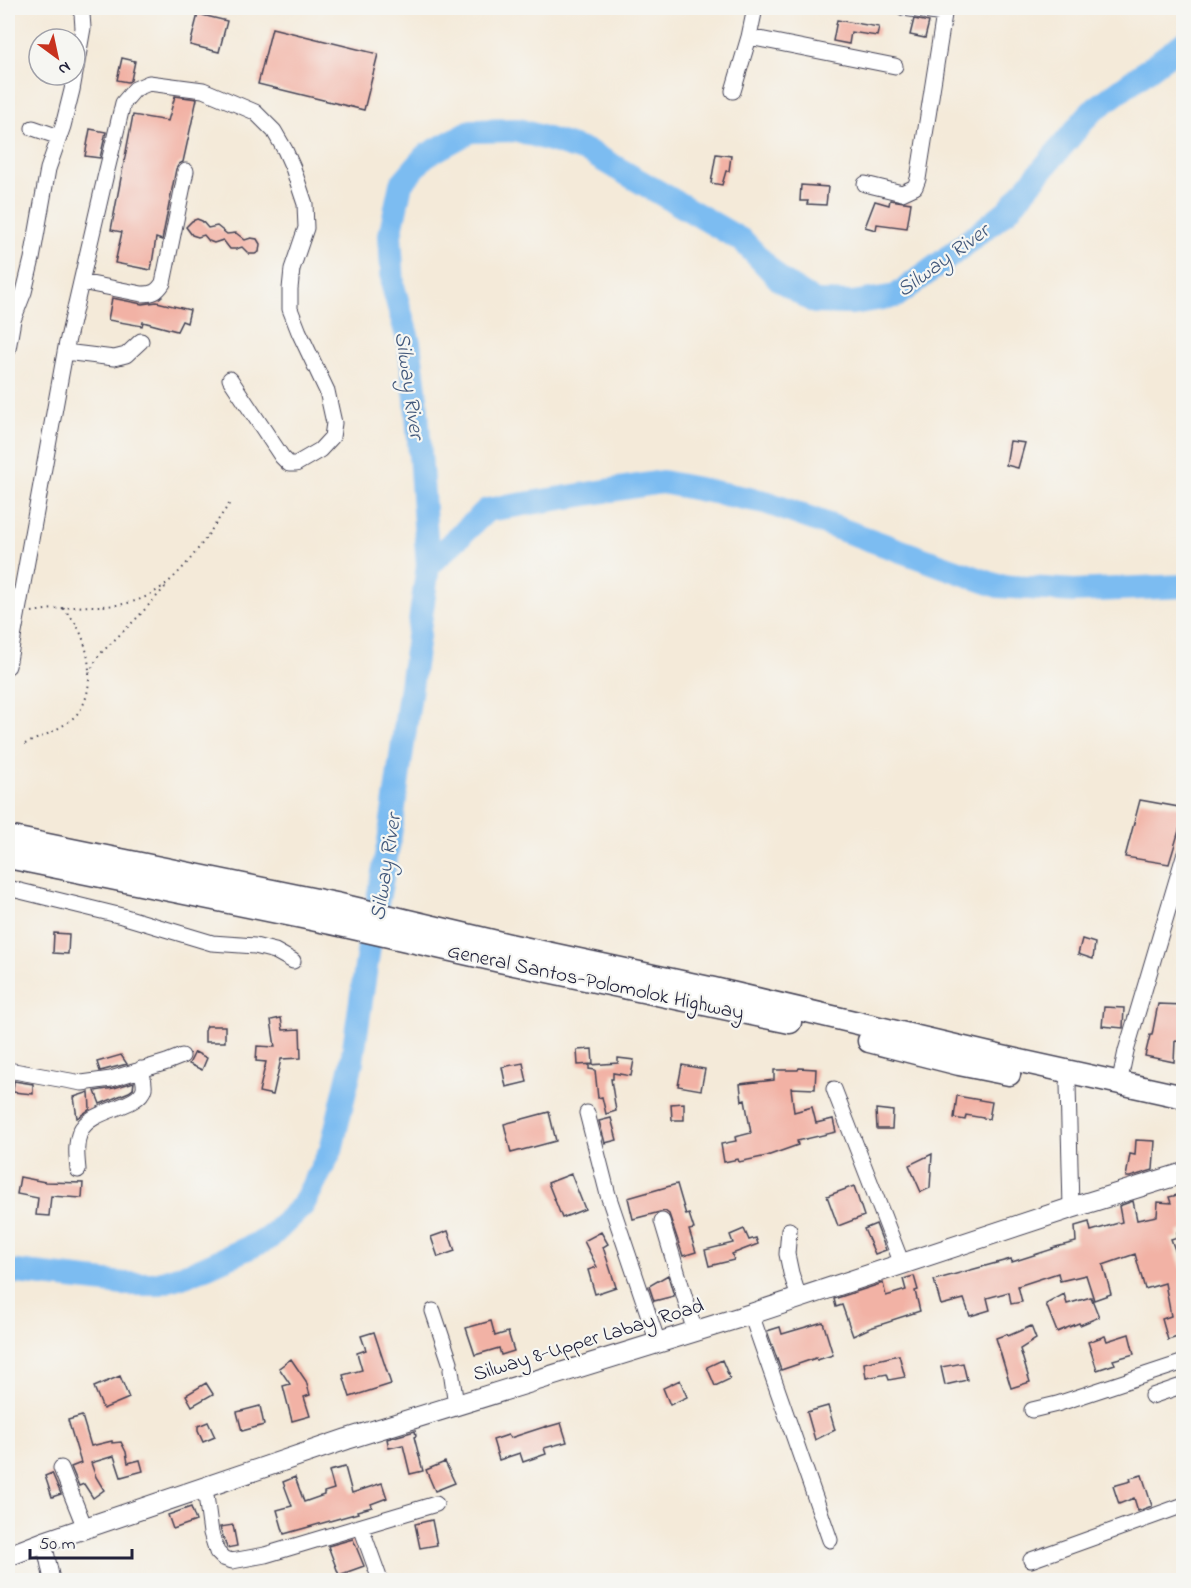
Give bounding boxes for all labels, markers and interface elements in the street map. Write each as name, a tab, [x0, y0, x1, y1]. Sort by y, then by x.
north arrow	[27, 27, 87, 87]
text: N	[53, 55, 75, 81]
water label: Silway River	[891, 215, 999, 306]
water label: Silway River	[385, 330, 432, 444]
water label: Silway River	[363, 809, 412, 923]
street label: General Santos-Polomolok Highway	[444, 937, 747, 1031]
street label: Silway 8-Upper Labay Road	[469, 1291, 709, 1392]
scale bar	[30, 1522, 132, 1560]
text: 50 m	[39, 1532, 76, 1558]

